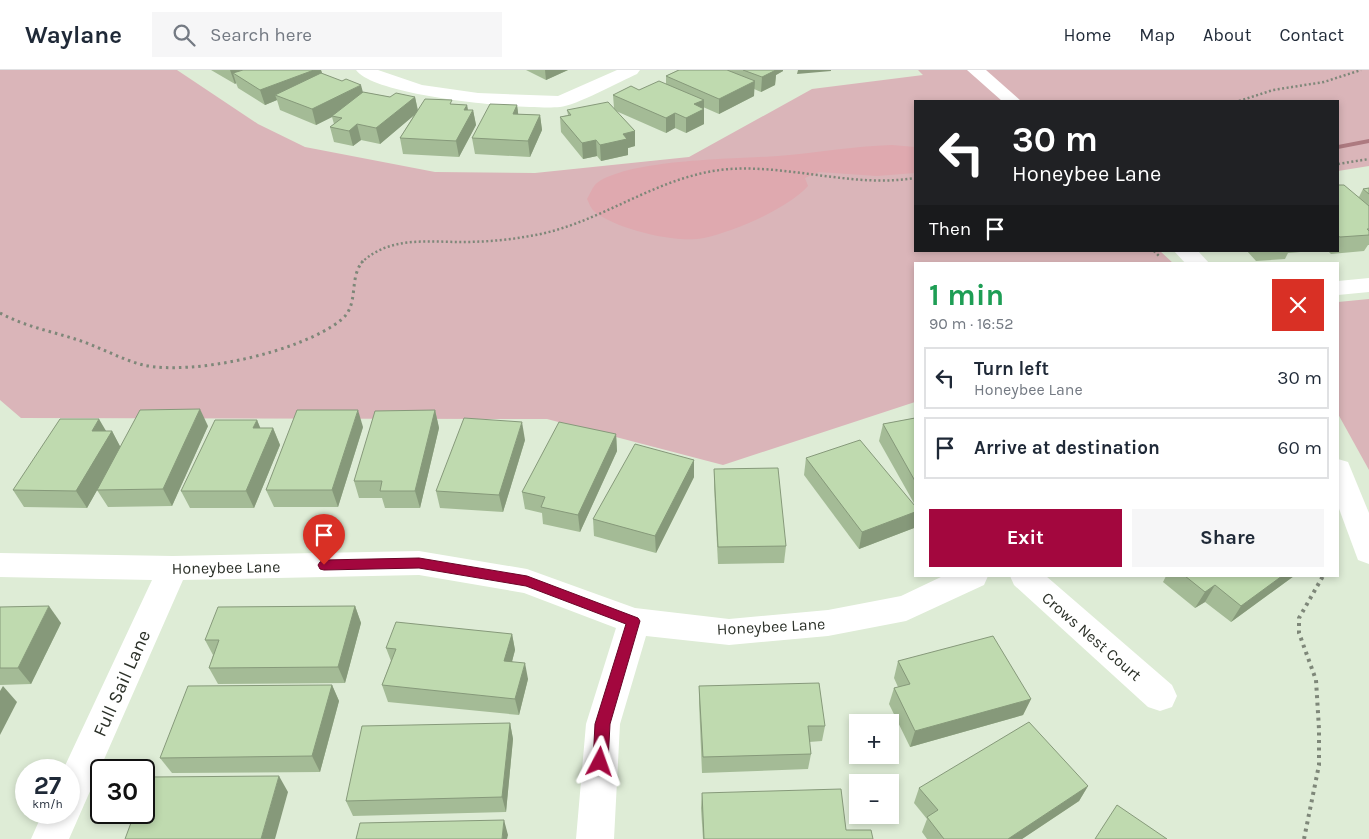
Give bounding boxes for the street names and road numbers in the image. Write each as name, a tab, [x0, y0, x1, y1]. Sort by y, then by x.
street label: Honeybee Lane	[172, 557, 280, 578]
street label: Crows Nest Court	[1038, 588, 1145, 685]
street label: Honeybee Lane	[716, 614, 826, 639]
street label: Full Sail Lane	[89, 627, 155, 740]

